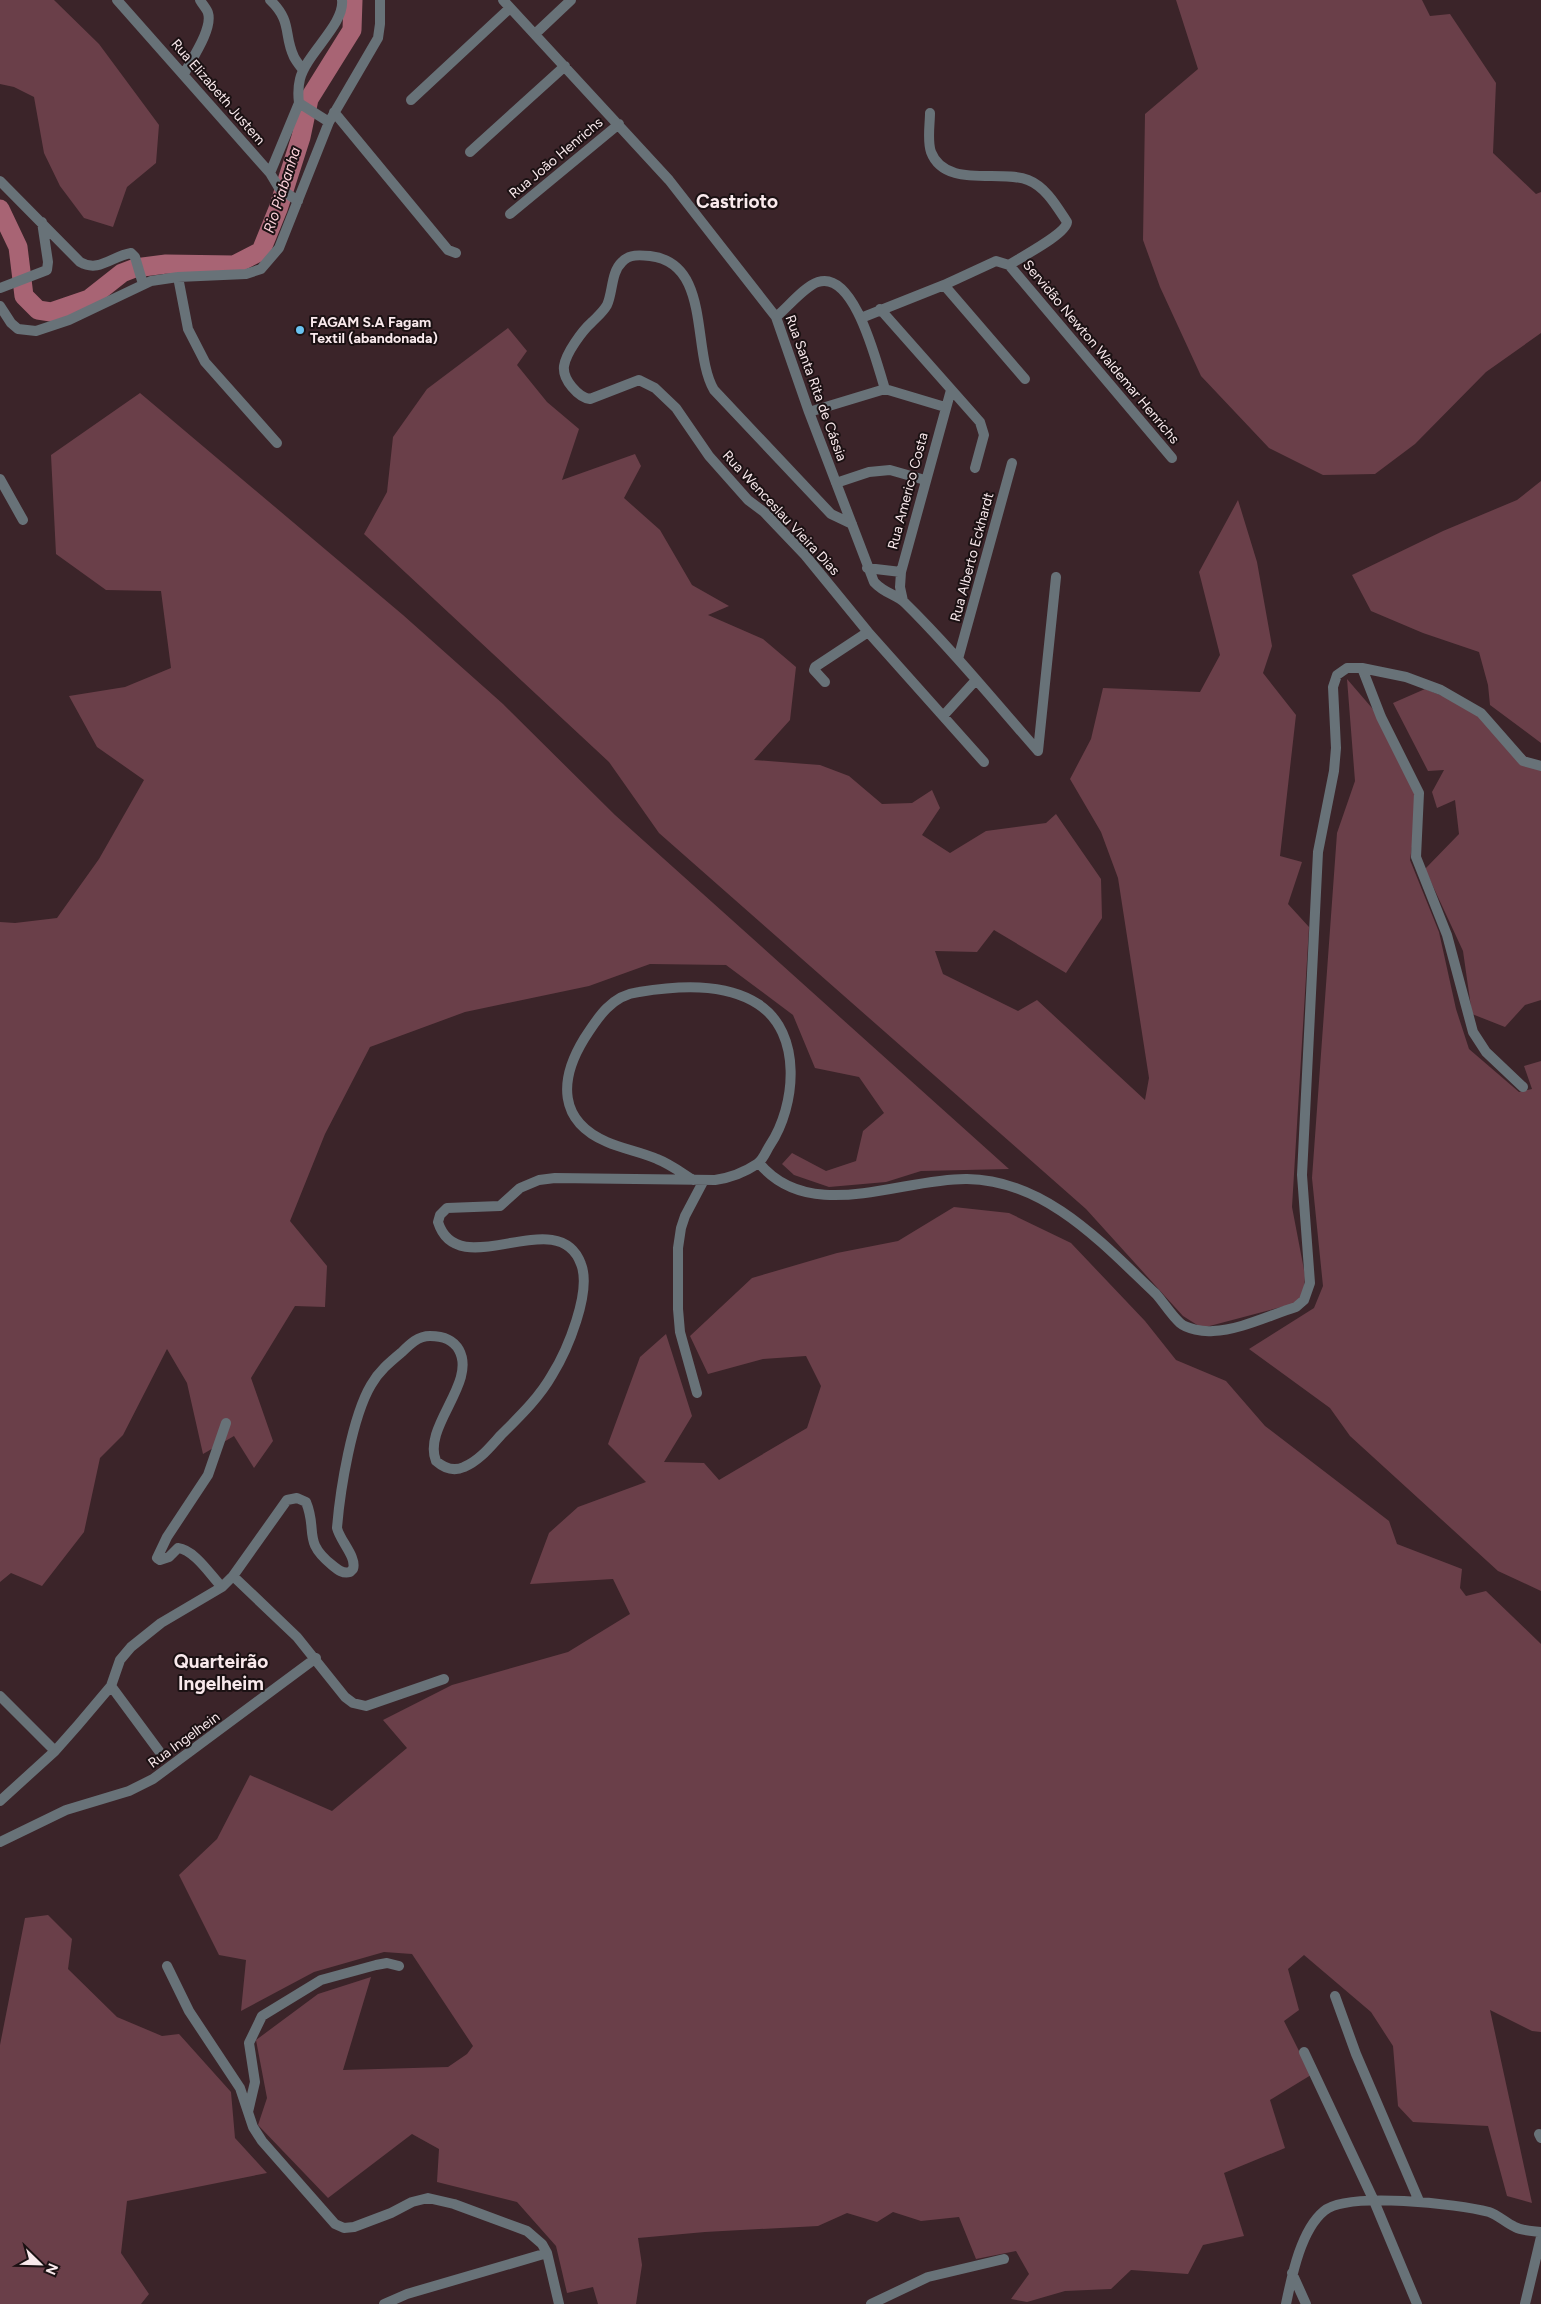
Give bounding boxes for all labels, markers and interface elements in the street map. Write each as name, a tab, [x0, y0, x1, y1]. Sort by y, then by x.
street label: Rua Elizabeth Justem	[167, 36, 269, 148]
street label: Rua João Henrichs	[506, 114, 606, 202]
water label: Rio Piabanha	[260, 144, 304, 235]
district label: Castrioto	[696, 190, 778, 213]
street label: Servidão Newton Waldemar Henrichs	[1019, 257, 1183, 447]
street label: Rua Santa Rita de Cássia	[782, 313, 850, 463]
place label: FAGAM S.A Fagam Textil (abandonada)	[310, 314, 438, 347]
marker: FAGAM S.A Fagam Textil (abandonada)	[294, 324, 306, 336]
street label: Rua Americo Costa	[884, 431, 932, 551]
street label: Rua Wenceslau Vieira Dias	[719, 447, 843, 579]
street label: Rua Alberto Eckhardt	[947, 491, 997, 623]
district label: Quarteirão Ingelheim	[174, 1650, 268, 1695]
street label: Rua Ingelhein	[145, 1708, 223, 1772]
north arrow	[15, 2239, 65, 2289]
text: N	[42, 2261, 61, 2277]

